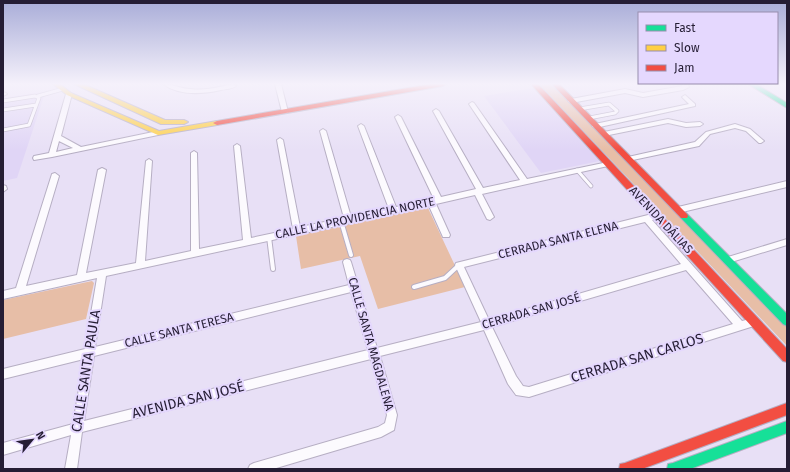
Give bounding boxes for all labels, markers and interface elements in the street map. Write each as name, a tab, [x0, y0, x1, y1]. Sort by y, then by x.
legend	[638, 12, 778, 84]
text: Fast	[674, 21, 696, 35]
text: Slow	[674, 41, 700, 55]
text: Jam	[674, 61, 694, 75]
street label: AVENIDA DÁLIAS	[626, 183, 697, 257]
street label: CALLE LA PROVIDENCIA NORTE	[274, 194, 436, 242]
street label: CERRADA SANTA ELENA	[496, 218, 620, 262]
street label: CALLE SANTA MAGDALENA	[345, 276, 397, 412]
street label: CERRADA SAN JOSÉ	[480, 289, 582, 332]
street label: CALLE SANTA PAULA	[68, 309, 104, 433]
street label: CALLE SANTA TERESA	[123, 310, 235, 350]
street label: CERRADA SAN CARLOS	[569, 330, 706, 386]
street label: AVENIDA SAN JOSÉ	[130, 377, 246, 422]
north arrow	[12, 420, 52, 460]
text: N	[33, 429, 48, 442]

